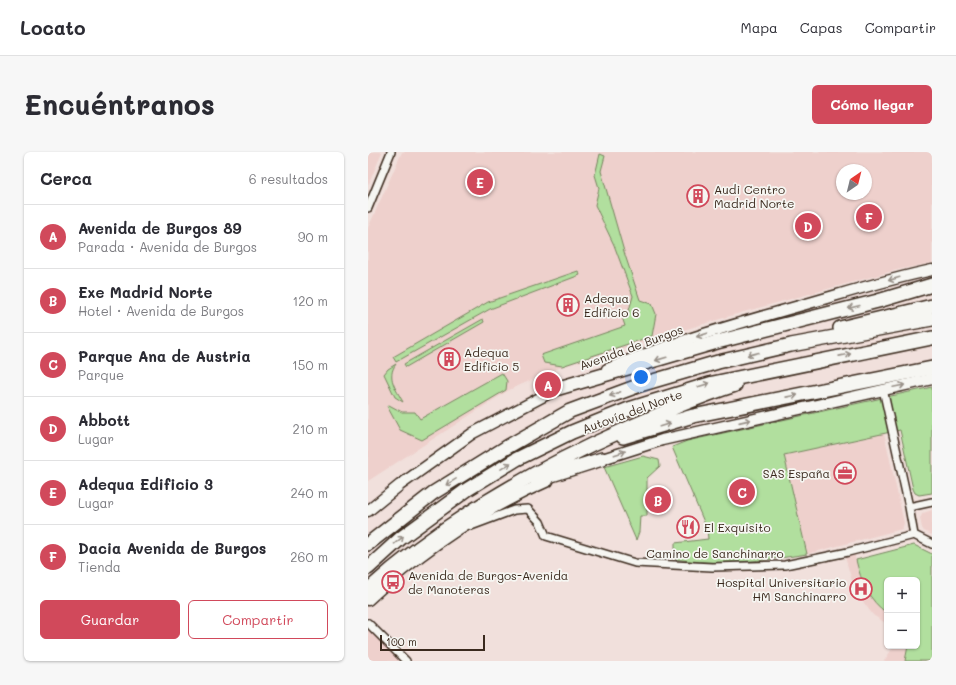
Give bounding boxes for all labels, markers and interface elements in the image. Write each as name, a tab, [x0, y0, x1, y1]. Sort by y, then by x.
text: Locato	[20, 15, 86, 40]
text: Mapa	[741, 18, 778, 37]
text: Capas	[800, 18, 843, 37]
text: Compartir	[865, 18, 936, 37]
button: Cómo llegar	[812, 85, 932, 124]
text: Encuéntranos	[24, 86, 215, 122]
north arrow	[836, 164, 872, 200]
text: Cerca	[40, 167, 92, 189]
pin: E	[467, 167, 493, 197]
text: 6 resultados	[249, 170, 328, 187]
place label: Audi Centro Madrid Norte	[714, 181, 795, 211]
building icon: Audi Centro Madrid Norte	[685, 183, 711, 209]
pin: F	[856, 202, 882, 232]
pin: D	[795, 211, 821, 241]
text: Avenida de Burgos 89	[78, 218, 242, 238]
text: A	[48, 228, 58, 245]
text: 90 m	[298, 228, 328, 245]
text: Parada · Avenida de Burgos	[78, 238, 257, 255]
one-way arrow	[888, 275, 901, 283]
text: Exe Madrid Norte	[78, 282, 212, 302]
place label: Adequa Edificio 6	[584, 290, 639, 320]
text: B	[49, 292, 57, 309]
text: 120 m	[292, 292, 328, 309]
building icon: Adequa Edificio 6	[555, 292, 581, 318]
text: Hotel · Avenida de Burgos	[78, 302, 244, 319]
one-way arrow	[848, 304, 861, 311]
street label: Avenida de Burgos	[577, 321, 685, 373]
one-way arrow	[696, 332, 709, 339]
place label: Adequa Edificio 5	[464, 344, 519, 374]
text: Parque Ana de Austria	[78, 346, 251, 366]
building icon: Adequa Edificio 5	[436, 346, 462, 372]
one-way arrow	[746, 350, 759, 358]
one-way arrow	[838, 351, 851, 359]
text: C	[48, 356, 58, 373]
text: 150 m	[292, 356, 328, 373]
one-way arrow	[655, 356, 668, 363]
text: Parque	[78, 366, 124, 383]
your location	[631, 367, 651, 387]
pin: A	[535, 370, 561, 400]
one-way arrow	[697, 381, 710, 388]
one-way arrow	[893, 381, 906, 389]
street label: Autovía del Norte	[580, 385, 684, 437]
one-way arrow	[609, 391, 621, 399]
one-way arrow	[785, 392, 798, 400]
text: Abbott	[78, 410, 130, 430]
one-way arrow	[738, 416, 751, 424]
text: D	[48, 420, 58, 437]
text: 210 m	[292, 420, 328, 437]
one-way arrow	[658, 421, 671, 428]
text: Lugar	[78, 430, 114, 447]
one-way arrow	[613, 449, 626, 456]
office icon: SAS España	[832, 460, 858, 486]
one-way arrow	[500, 461, 512, 469]
place label: SAS España	[763, 465, 830, 481]
text: Adequa Edificio 3	[78, 474, 213, 494]
pin: C	[729, 477, 755, 507]
one-way arrow	[445, 478, 457, 486]
text: E	[49, 484, 57, 501]
text: 240 m	[291, 484, 328, 501]
pin: B	[645, 485, 671, 515]
text: Lugar	[78, 494, 114, 511]
restaurant icon: El Exquisito	[675, 514, 701, 540]
place label: El Exquisito	[704, 519, 771, 535]
one-way arrow	[394, 535, 405, 544]
text: Dacia Avenida de Burgos	[78, 538, 266, 558]
street label: Camino de Sanchinarro	[646, 545, 784, 561]
text: F	[49, 548, 57, 565]
text: 260 m	[290, 548, 328, 565]
text: Tienda	[78, 558, 121, 575]
place label: Avenida de Burgos-Avenida de Manoteras	[408, 567, 568, 597]
bus stop icon: Avenida de Burgos-Avenida de Manoteras	[380, 569, 406, 595]
place label: Hospital Universitario HM Sanchinarro	[717, 574, 846, 604]
hospital icon: Hospital Universitario HM Sanchinarro	[848, 576, 874, 602]
map controls	[884, 577, 920, 649]
button: +	[884, 577, 920, 613]
button: Guardar	[40, 600, 180, 639]
button: Compartir	[188, 600, 328, 639]
button: −	[884, 613, 920, 649]
scale bar	[380, 633, 485, 652]
text: 100 m	[386, 634, 417, 649]

